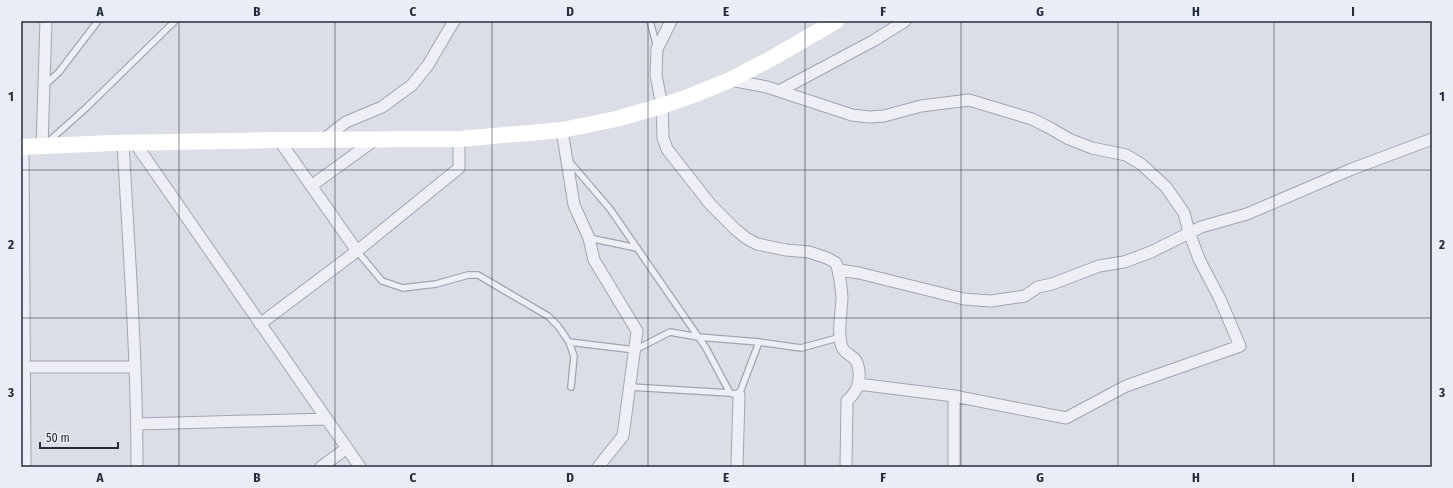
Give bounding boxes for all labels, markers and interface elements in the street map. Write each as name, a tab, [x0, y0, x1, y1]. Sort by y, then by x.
text: A	[95, 4, 104, 19]
text: B	[253, 4, 261, 19]
text: C	[410, 4, 417, 19]
text: D	[566, 4, 574, 19]
text: E	[723, 4, 729, 19]
text: F	[880, 4, 886, 19]
text: G	[1036, 4, 1044, 19]
text: H	[1192, 4, 1200, 19]
text: I	[1351, 4, 1355, 19]
text: 1	[8, 89, 14, 104]
text: 1	[1439, 89, 1445, 104]
text: 2	[7, 237, 14, 252]
text: 2	[1438, 237, 1445, 252]
text: 3	[7, 385, 14, 400]
text: 3	[1438, 385, 1445, 400]
scale bar	[40, 424, 118, 450]
text: 50 m	[46, 431, 70, 445]
text: A	[95, 470, 104, 485]
text: B	[253, 470, 261, 485]
text: C	[410, 470, 417, 485]
text: D	[566, 470, 574, 485]
text: E	[723, 470, 729, 485]
text: F	[880, 470, 886, 485]
text: G	[1036, 470, 1044, 485]
text: H	[1192, 470, 1200, 485]
text: I	[1351, 470, 1355, 485]

